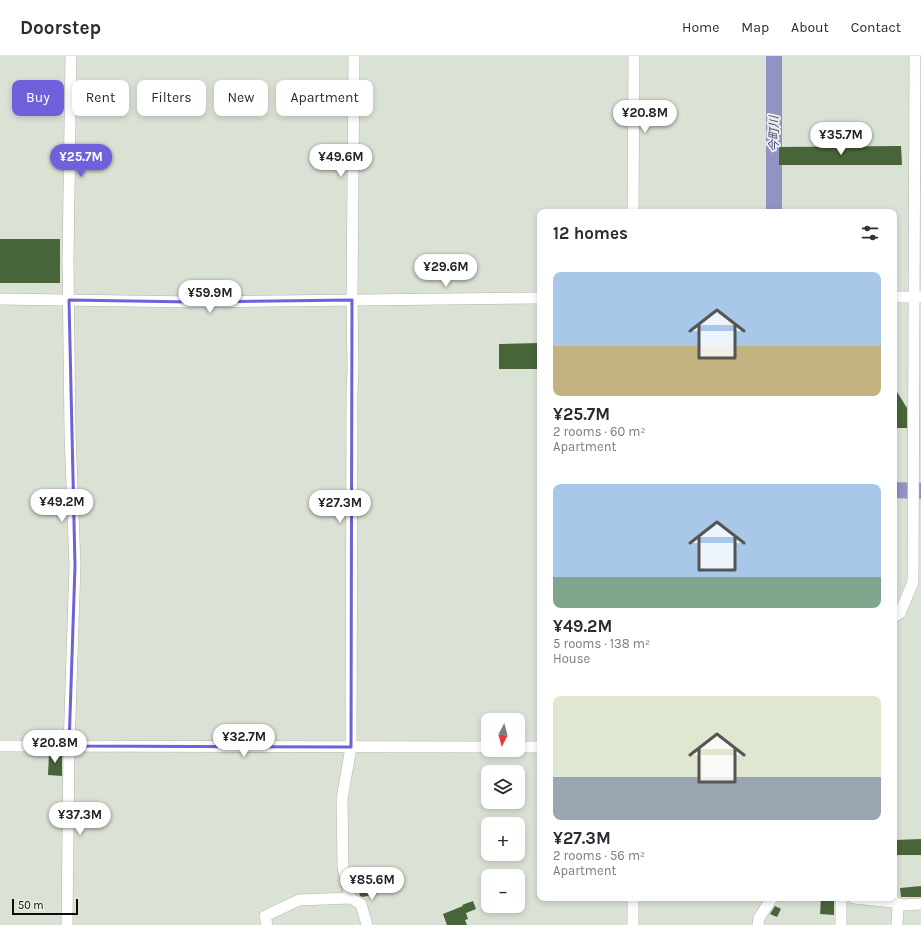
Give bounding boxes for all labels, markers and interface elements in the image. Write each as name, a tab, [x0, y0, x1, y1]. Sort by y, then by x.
text: Doorstep	[20, 17, 101, 39]
text: Home	[682, 19, 719, 36]
text: Map	[741, 19, 769, 36]
text: About	[791, 19, 829, 36]
text: Contact	[851, 19, 901, 36]
chip: Buy	[12, 80, 64, 116]
chip: Rent	[72, 80, 129, 116]
chip: Filters	[137, 80, 206, 116]
chip: New	[214, 80, 268, 116]
chip: Apartment	[276, 80, 373, 116]
pin: ¥20.8M	[612, 100, 678, 134]
text: ¥20.8M	[622, 105, 668, 120]
water label: 今町川	[767, 114, 781, 152]
pin: ¥35.7M	[808, 122, 874, 156]
text: ¥35.7M	[819, 127, 863, 142]
pin: ¥25.7M	[48, 144, 114, 178]
pin: ¥49.6M	[308, 144, 374, 178]
text: ¥25.7M	[59, 149, 103, 164]
text: ¥49.6M	[318, 149, 364, 164]
icon: filters	[859, 222, 881, 244]
text: 12 homes	[553, 223, 628, 243]
pin: ¥29.6M	[413, 254, 479, 288]
text: ¥29.6M	[423, 259, 469, 274]
pin: ¥59.9M	[177, 280, 243, 314]
text: ¥59.9M	[187, 285, 233, 300]
icon: home	[681, 298, 753, 370]
text: ¥25.7M	[553, 404, 610, 424]
text: 2 rooms · 60 m²	[553, 424, 646, 439]
text: Apartment	[553, 439, 616, 454]
pin: ¥49.2M	[29, 489, 95, 523]
pin: ¥27.3M	[307, 490, 373, 524]
text: ¥49.2M	[39, 494, 85, 509]
text: ¥27.3M	[318, 495, 362, 510]
icon: home	[681, 510, 753, 582]
text: ¥49.2M	[553, 616, 612, 636]
text: 5 rooms · 138 m²	[553, 636, 650, 651]
text: House	[553, 651, 590, 666]
north arrow	[481, 713, 525, 757]
map controls	[481, 713, 525, 913]
icon: home	[681, 722, 753, 794]
pin: ¥32.7M	[211, 724, 277, 758]
text: ¥32.7M	[222, 729, 266, 744]
pin: ¥20.8M	[22, 730, 88, 764]
text: ¥20.8M	[32, 735, 78, 750]
button: layers	[481, 765, 525, 809]
pin: ¥37.3M	[47, 802, 113, 836]
text: ¥37.3M	[58, 807, 102, 822]
button: +	[481, 817, 525, 861]
text: ¥27.3M	[553, 828, 611, 848]
text: 2 rooms · 56 m²	[553, 848, 645, 863]
text: Apartment	[553, 863, 616, 878]
pin: ¥85.6M	[339, 867, 405, 901]
button: −	[481, 869, 525, 913]
text: ¥85.6M	[349, 872, 395, 887]
scale bar	[12, 897, 78, 916]
text: 50 m	[18, 899, 44, 912]

